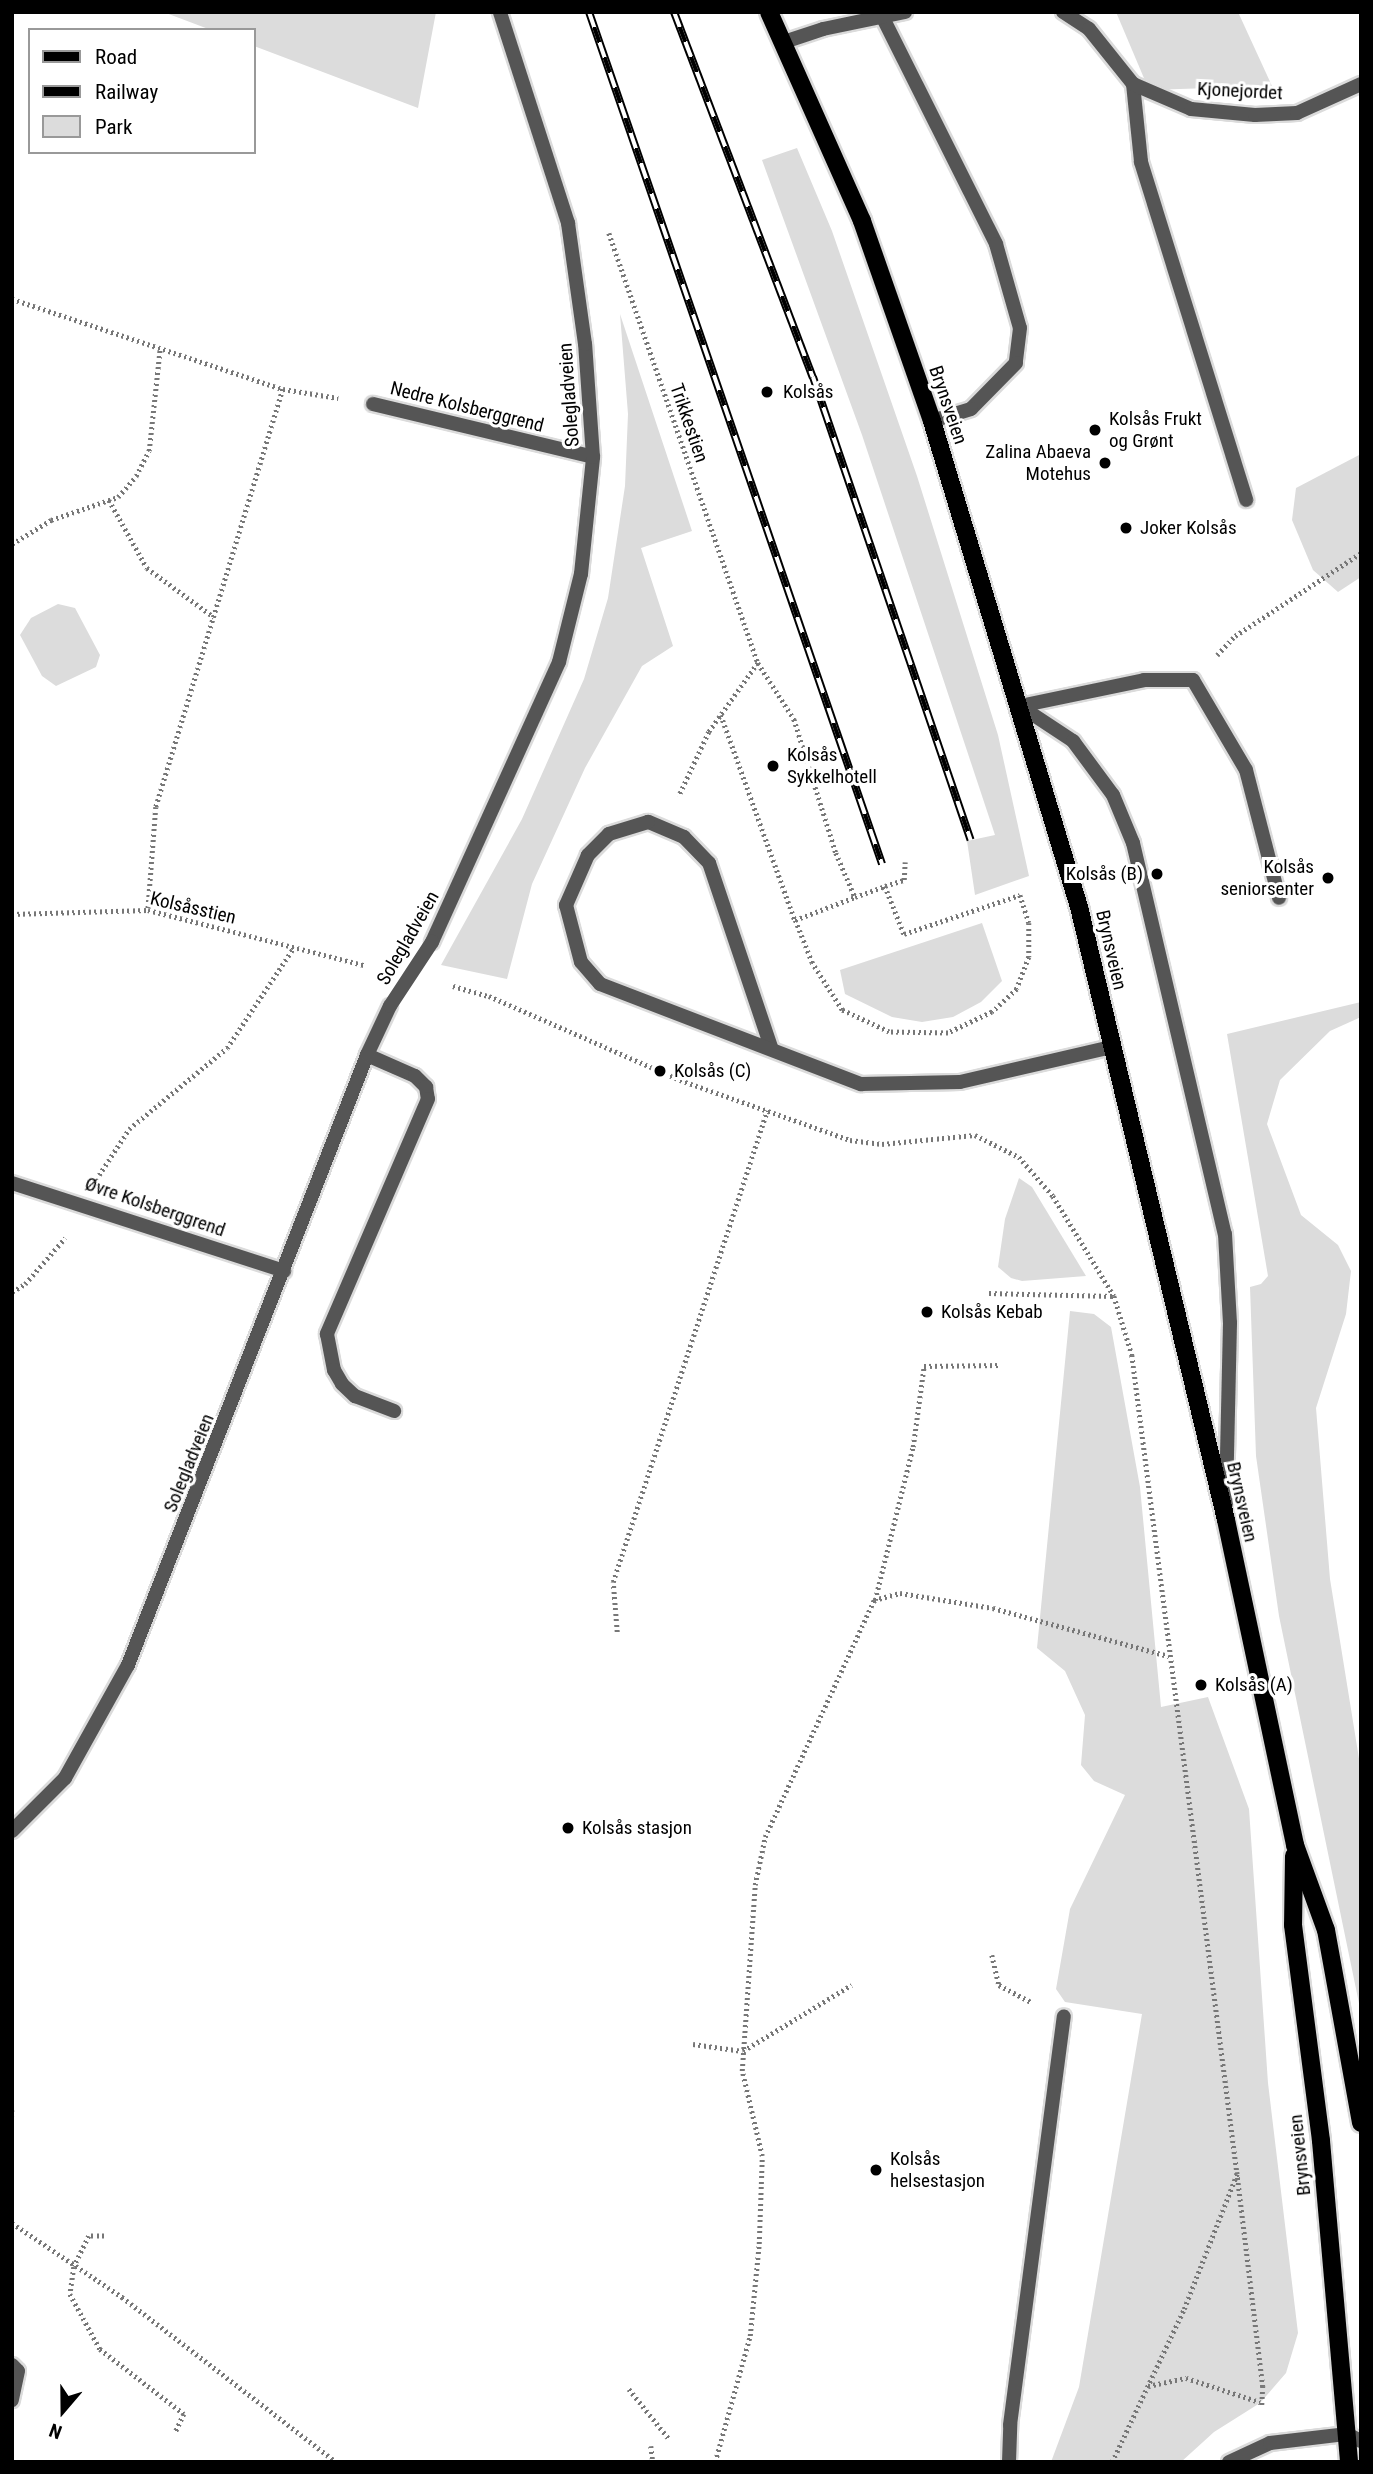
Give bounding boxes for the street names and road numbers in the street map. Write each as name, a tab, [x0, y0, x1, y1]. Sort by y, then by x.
street label: Kjonejordet	[1197, 77, 1283, 105]
street label: Solegladveien	[554, 342, 584, 448]
street label: Brynsveien	[924, 363, 972, 447]
street label: Nedre Kolsberggrend	[388, 377, 546, 437]
street label: Trikkestien	[665, 381, 713, 465]
street label: Kolsåsstien	[148, 887, 238, 929]
street label: Solegladveien	[372, 887, 444, 989]
street label: Brynsveien	[1091, 908, 1131, 992]
street label: Øvre Kolsberggrend	[82, 1172, 228, 1242]
street label: Solegladveien	[159, 1410, 219, 1516]
street label: Brynsveien	[1222, 1460, 1262, 1544]
street label: Brynsveien	[1284, 2113, 1316, 2197]

